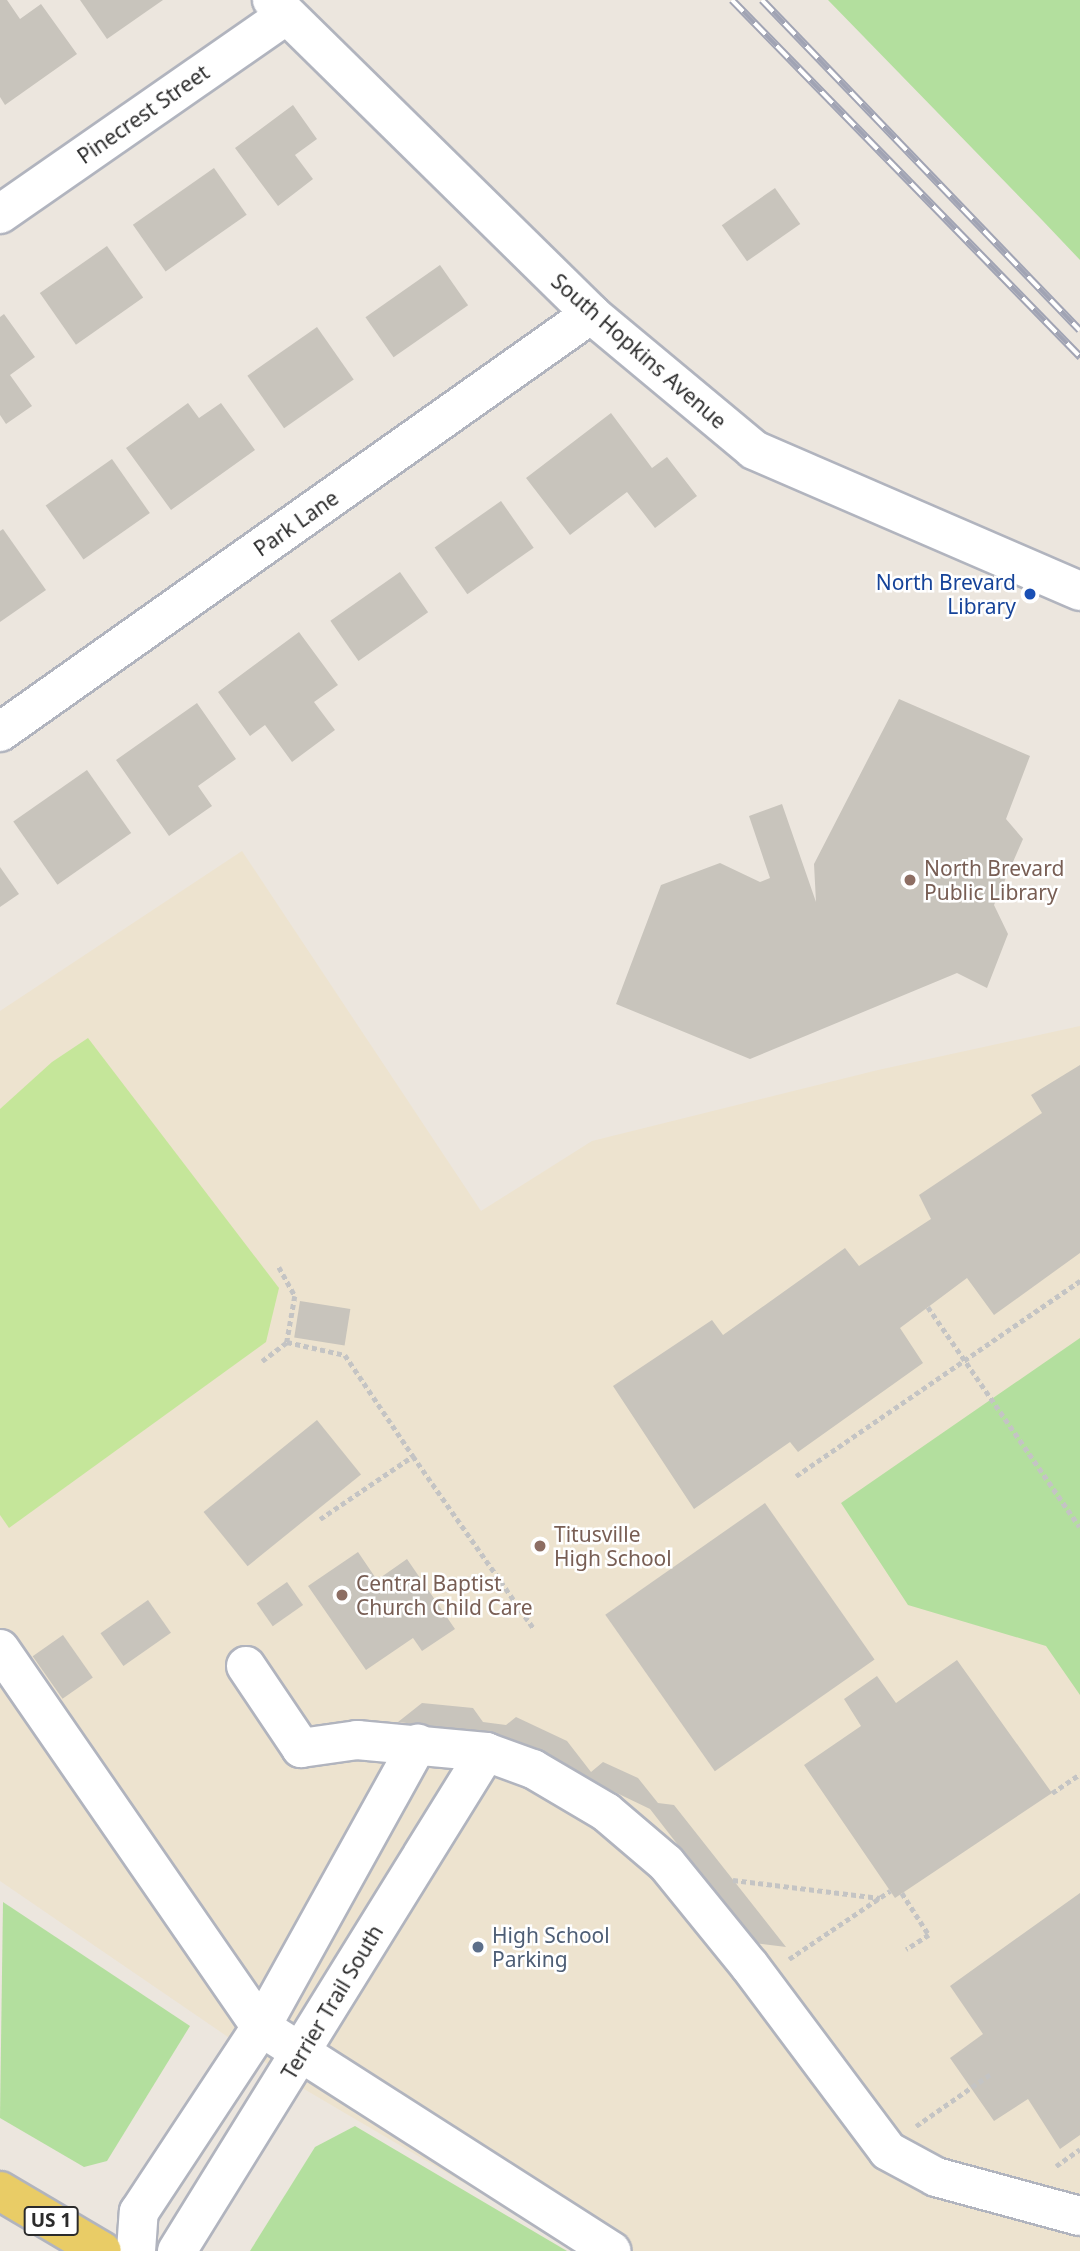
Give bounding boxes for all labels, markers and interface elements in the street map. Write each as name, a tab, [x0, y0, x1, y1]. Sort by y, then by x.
street label: Pinecrest Street	[72, 59, 214, 169]
street label: South Hopkins Avenue	[546, 268, 732, 434]
street label: Park Lane	[249, 485, 343, 561]
place label: North Brevard Library	[876, 569, 1016, 619]
marker: North Brevard Library	[1022, 586, 1038, 602]
place label: North Brevard Public Library	[924, 855, 1064, 905]
marker: North Brevard Public Library	[902, 872, 918, 888]
place label: Titusville High School	[554, 1521, 672, 1571]
marker: Titusville High School	[532, 1538, 548, 1554]
place label: Central Baptist Church Child Care	[356, 1570, 533, 1620]
marker: Central Baptist Church Child Care	[334, 1587, 350, 1603]
street label: Terrier Trail South	[276, 1920, 388, 2084]
place label: High School Parking	[492, 1922, 610, 1972]
marker: High School Parking	[470, 1939, 486, 1955]
road number: US 1	[23, 2206, 79, 2236]

